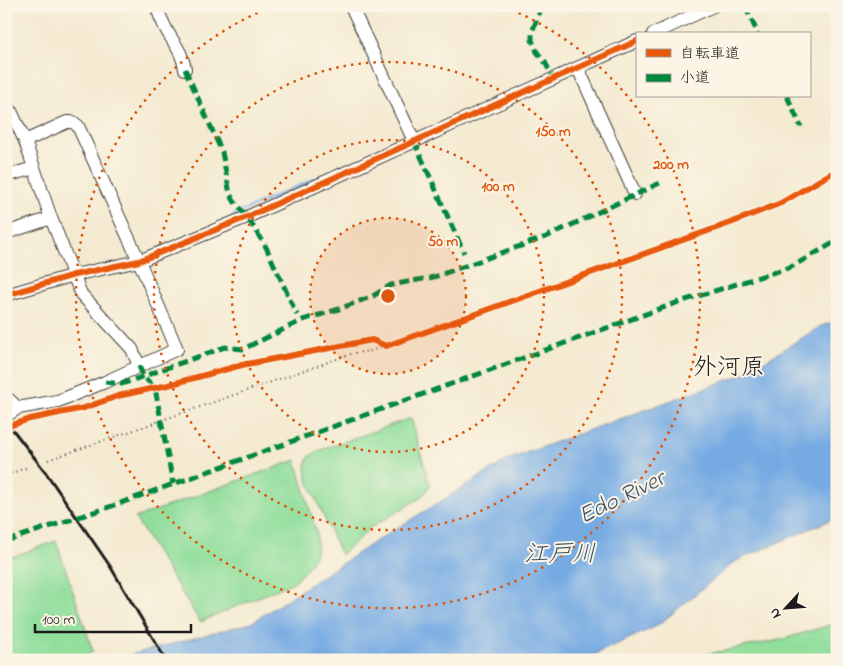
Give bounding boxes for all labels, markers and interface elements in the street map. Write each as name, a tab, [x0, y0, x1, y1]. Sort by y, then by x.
legend	[636, 32, 810, 98]
text: 自転車道	[680, 43, 740, 65]
text: 小道	[680, 67, 710, 89]
text: 150 m	[535, 121, 571, 143]
text: 200 m	[652, 154, 689, 176]
text: 100 m	[481, 176, 515, 198]
text: 50 m	[428, 231, 459, 253]
centre of rings	[379, 287, 397, 305]
district label: 外河原	[693, 351, 765, 386]
water label: Edo River	[573, 461, 674, 534]
water label: 江戸川	[524, 538, 596, 573]
north arrow	[760, 584, 810, 634]
scale bar	[35, 601, 191, 633]
text: N	[764, 604, 787, 622]
text: 100 m	[42, 609, 75, 631]

